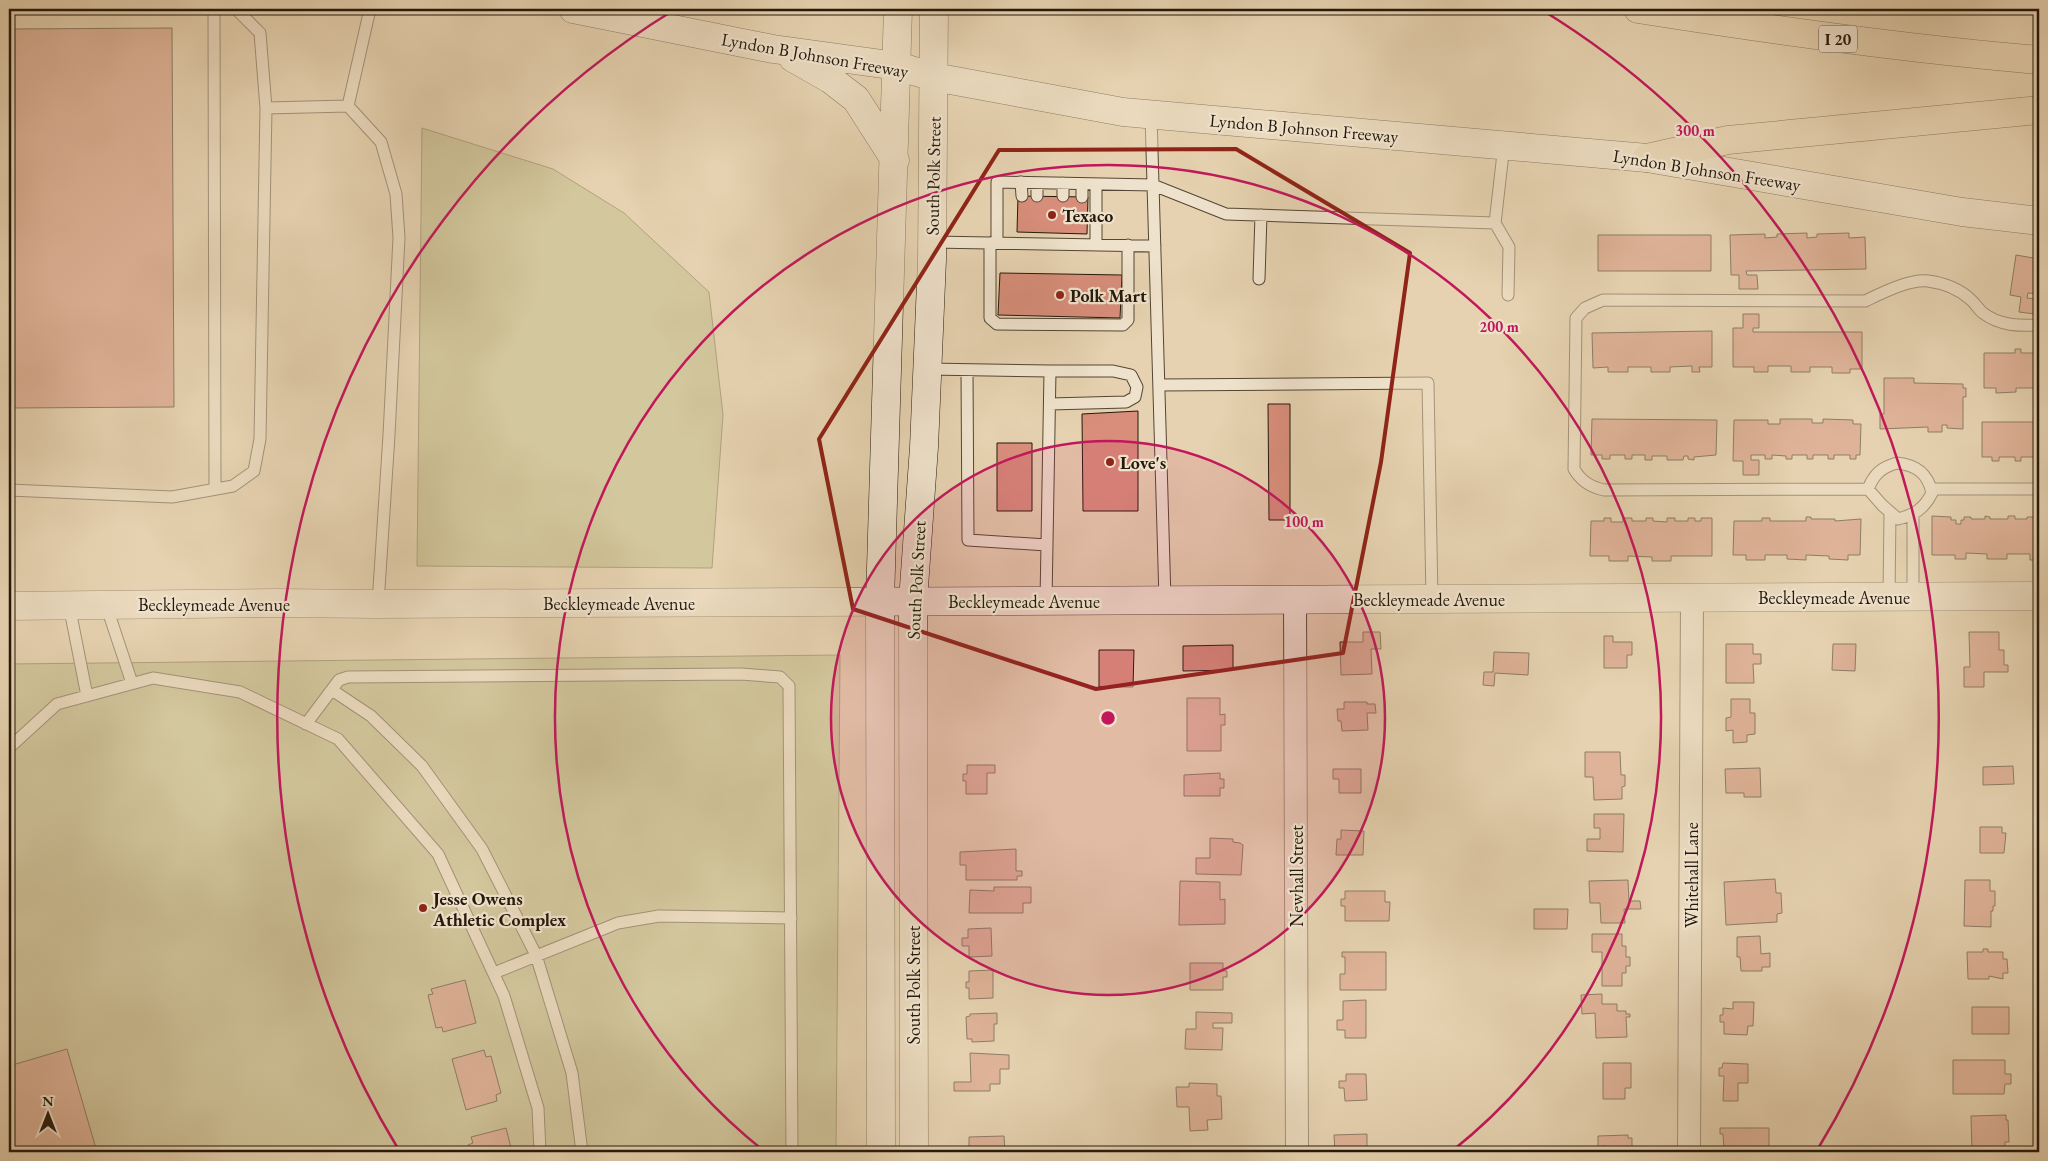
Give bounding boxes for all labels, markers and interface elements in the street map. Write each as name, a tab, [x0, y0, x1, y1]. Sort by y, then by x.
road number: I 20	[1819, 26, 1857, 52]
street label: Lyndon B Johnson Freeway	[720, 27, 911, 83]
street label: Lyndon B Johnson Freeway	[1209, 108, 1400, 148]
street label: South Polk Street	[920, 116, 946, 236]
text: 300 m	[1675, 121, 1715, 140]
street label: Lyndon B Johnson Freeway	[1612, 144, 1803, 196]
place label: Texaco	[1062, 204, 1113, 227]
marker: Texaco	[1046, 209, 1058, 221]
place label: Polk Mart	[1070, 284, 1147, 307]
marker: Polk Mart	[1054, 289, 1066, 301]
text: 200 m	[1479, 317, 1519, 336]
place label: Love's	[1120, 451, 1166, 474]
marker: Love's	[1104, 456, 1116, 468]
text: 100 m	[1284, 512, 1324, 531]
street label: South Polk Street	[901, 520, 931, 640]
street label: Beckleymeade Avenue	[1758, 586, 1910, 609]
street label: Beckleymeade Avenue	[1353, 588, 1505, 611]
street label: Beckleymeade Avenue	[948, 590, 1100, 613]
street label: Beckleymeade Avenue	[543, 592, 695, 615]
street label: Beckleymeade Avenue	[138, 593, 290, 616]
centre of rings	[1099, 709, 1117, 727]
street label: Whitehall Lane	[1680, 822, 1703, 928]
street label: Newhall Street	[1285, 825, 1308, 927]
place label: Jesse Owens Athletic Complex	[431, 887, 566, 931]
marker: Jesse Owens Athletic Complex	[417, 902, 429, 914]
street label: South Polk Street	[902, 925, 925, 1044]
north arrow	[22, 1088, 72, 1138]
text: N	[42, 1092, 54, 1110]

